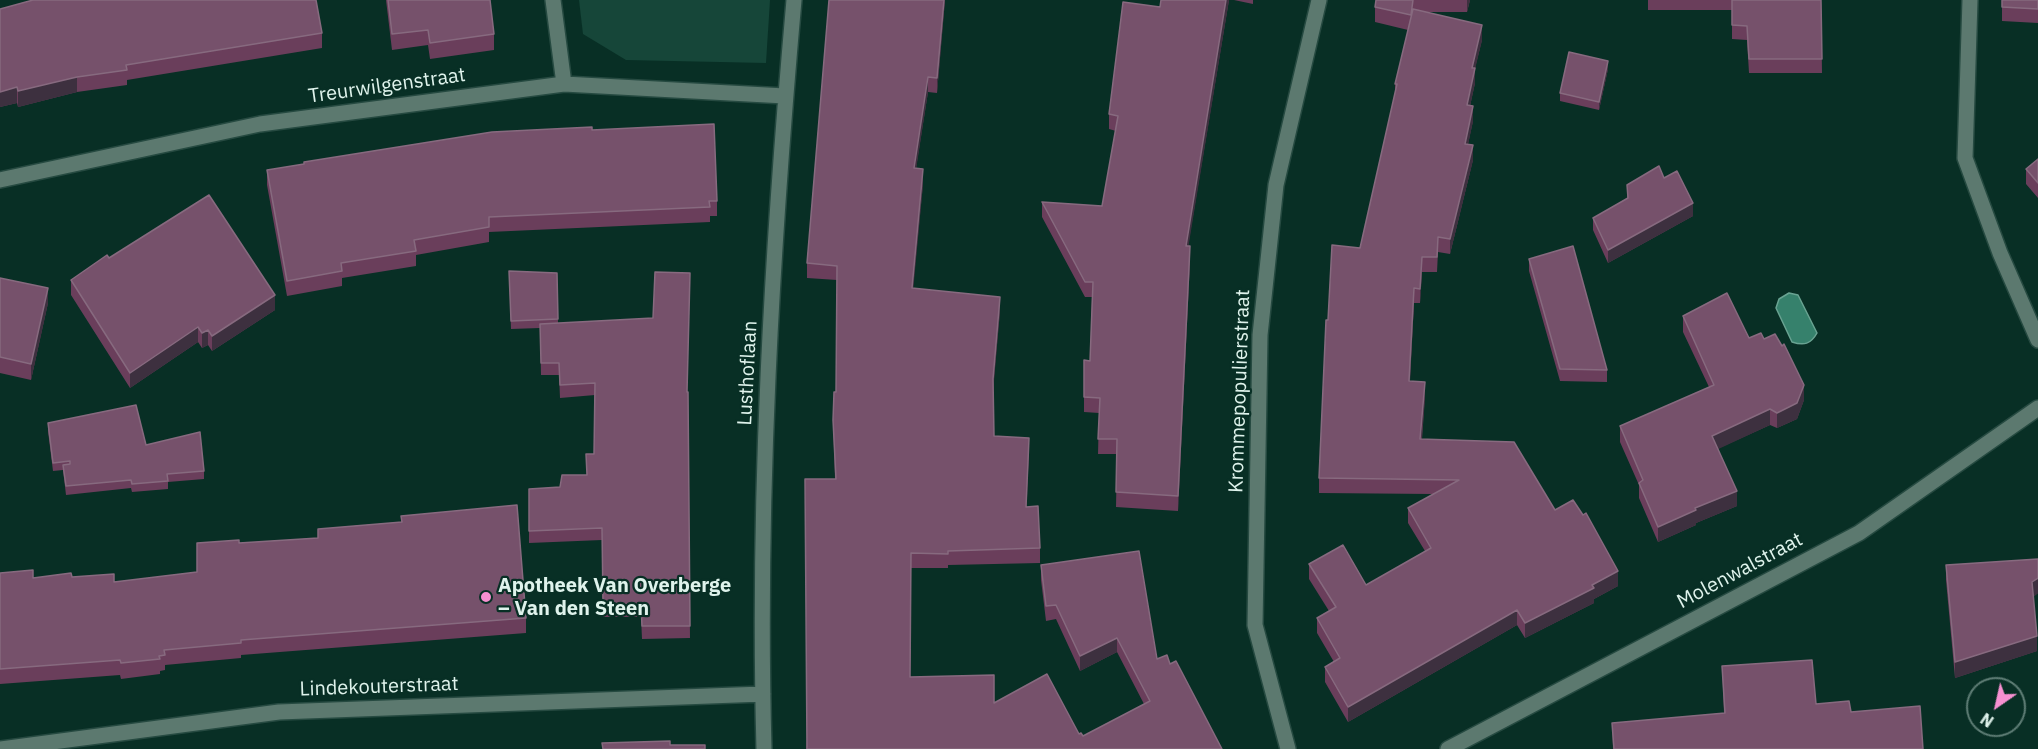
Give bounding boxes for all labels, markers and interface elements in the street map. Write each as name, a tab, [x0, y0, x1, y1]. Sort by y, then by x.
street label: Treurwilgenstraat	[307, 63, 467, 109]
street label: Krommepopulierstraat	[1224, 289, 1256, 493]
street label: Lusthoflaan	[733, 320, 763, 426]
street label: Molenwalstraat	[1673, 528, 1807, 614]
place label: Apotheek Van Overberge – Van den Steen	[498, 574, 731, 621]
marker: Apotheek Van Overberge – Van den Steen	[479, 590, 493, 604]
street label: Lindekouterstraat	[299, 672, 459, 702]
north arrow	[1966, 677, 2026, 737]
text: N	[1977, 709, 1997, 732]

